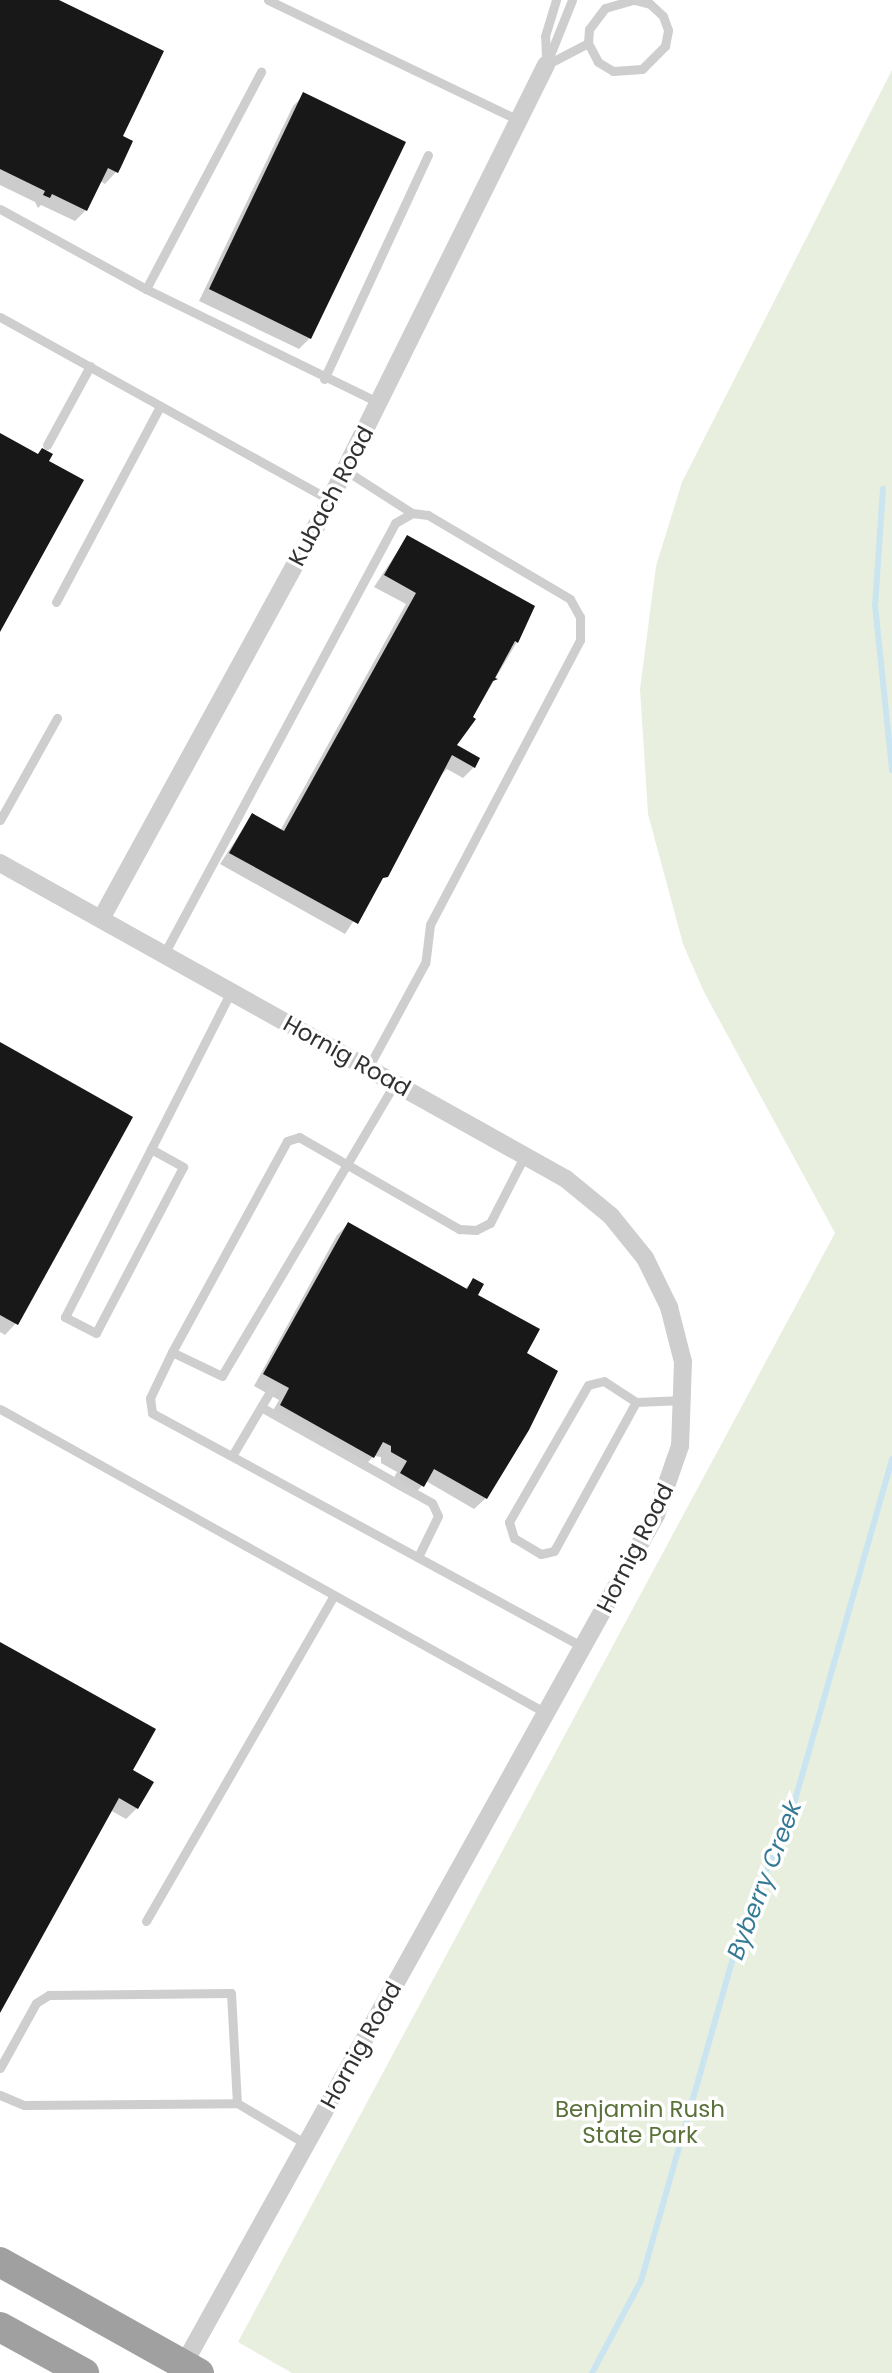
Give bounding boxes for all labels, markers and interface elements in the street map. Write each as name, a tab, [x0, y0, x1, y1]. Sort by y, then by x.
street label: Kubach Road	[283, 421, 379, 571]
street label: Hornig Road	[279, 1010, 415, 1102]
street label: Hornig Road	[591, 1479, 679, 1617]
water label: Byberry Creek	[721, 1797, 807, 1963]
street label: Hornig Road	[315, 1977, 407, 2113]
park label: Benjamin Rush State Park	[555, 2095, 725, 2149]

